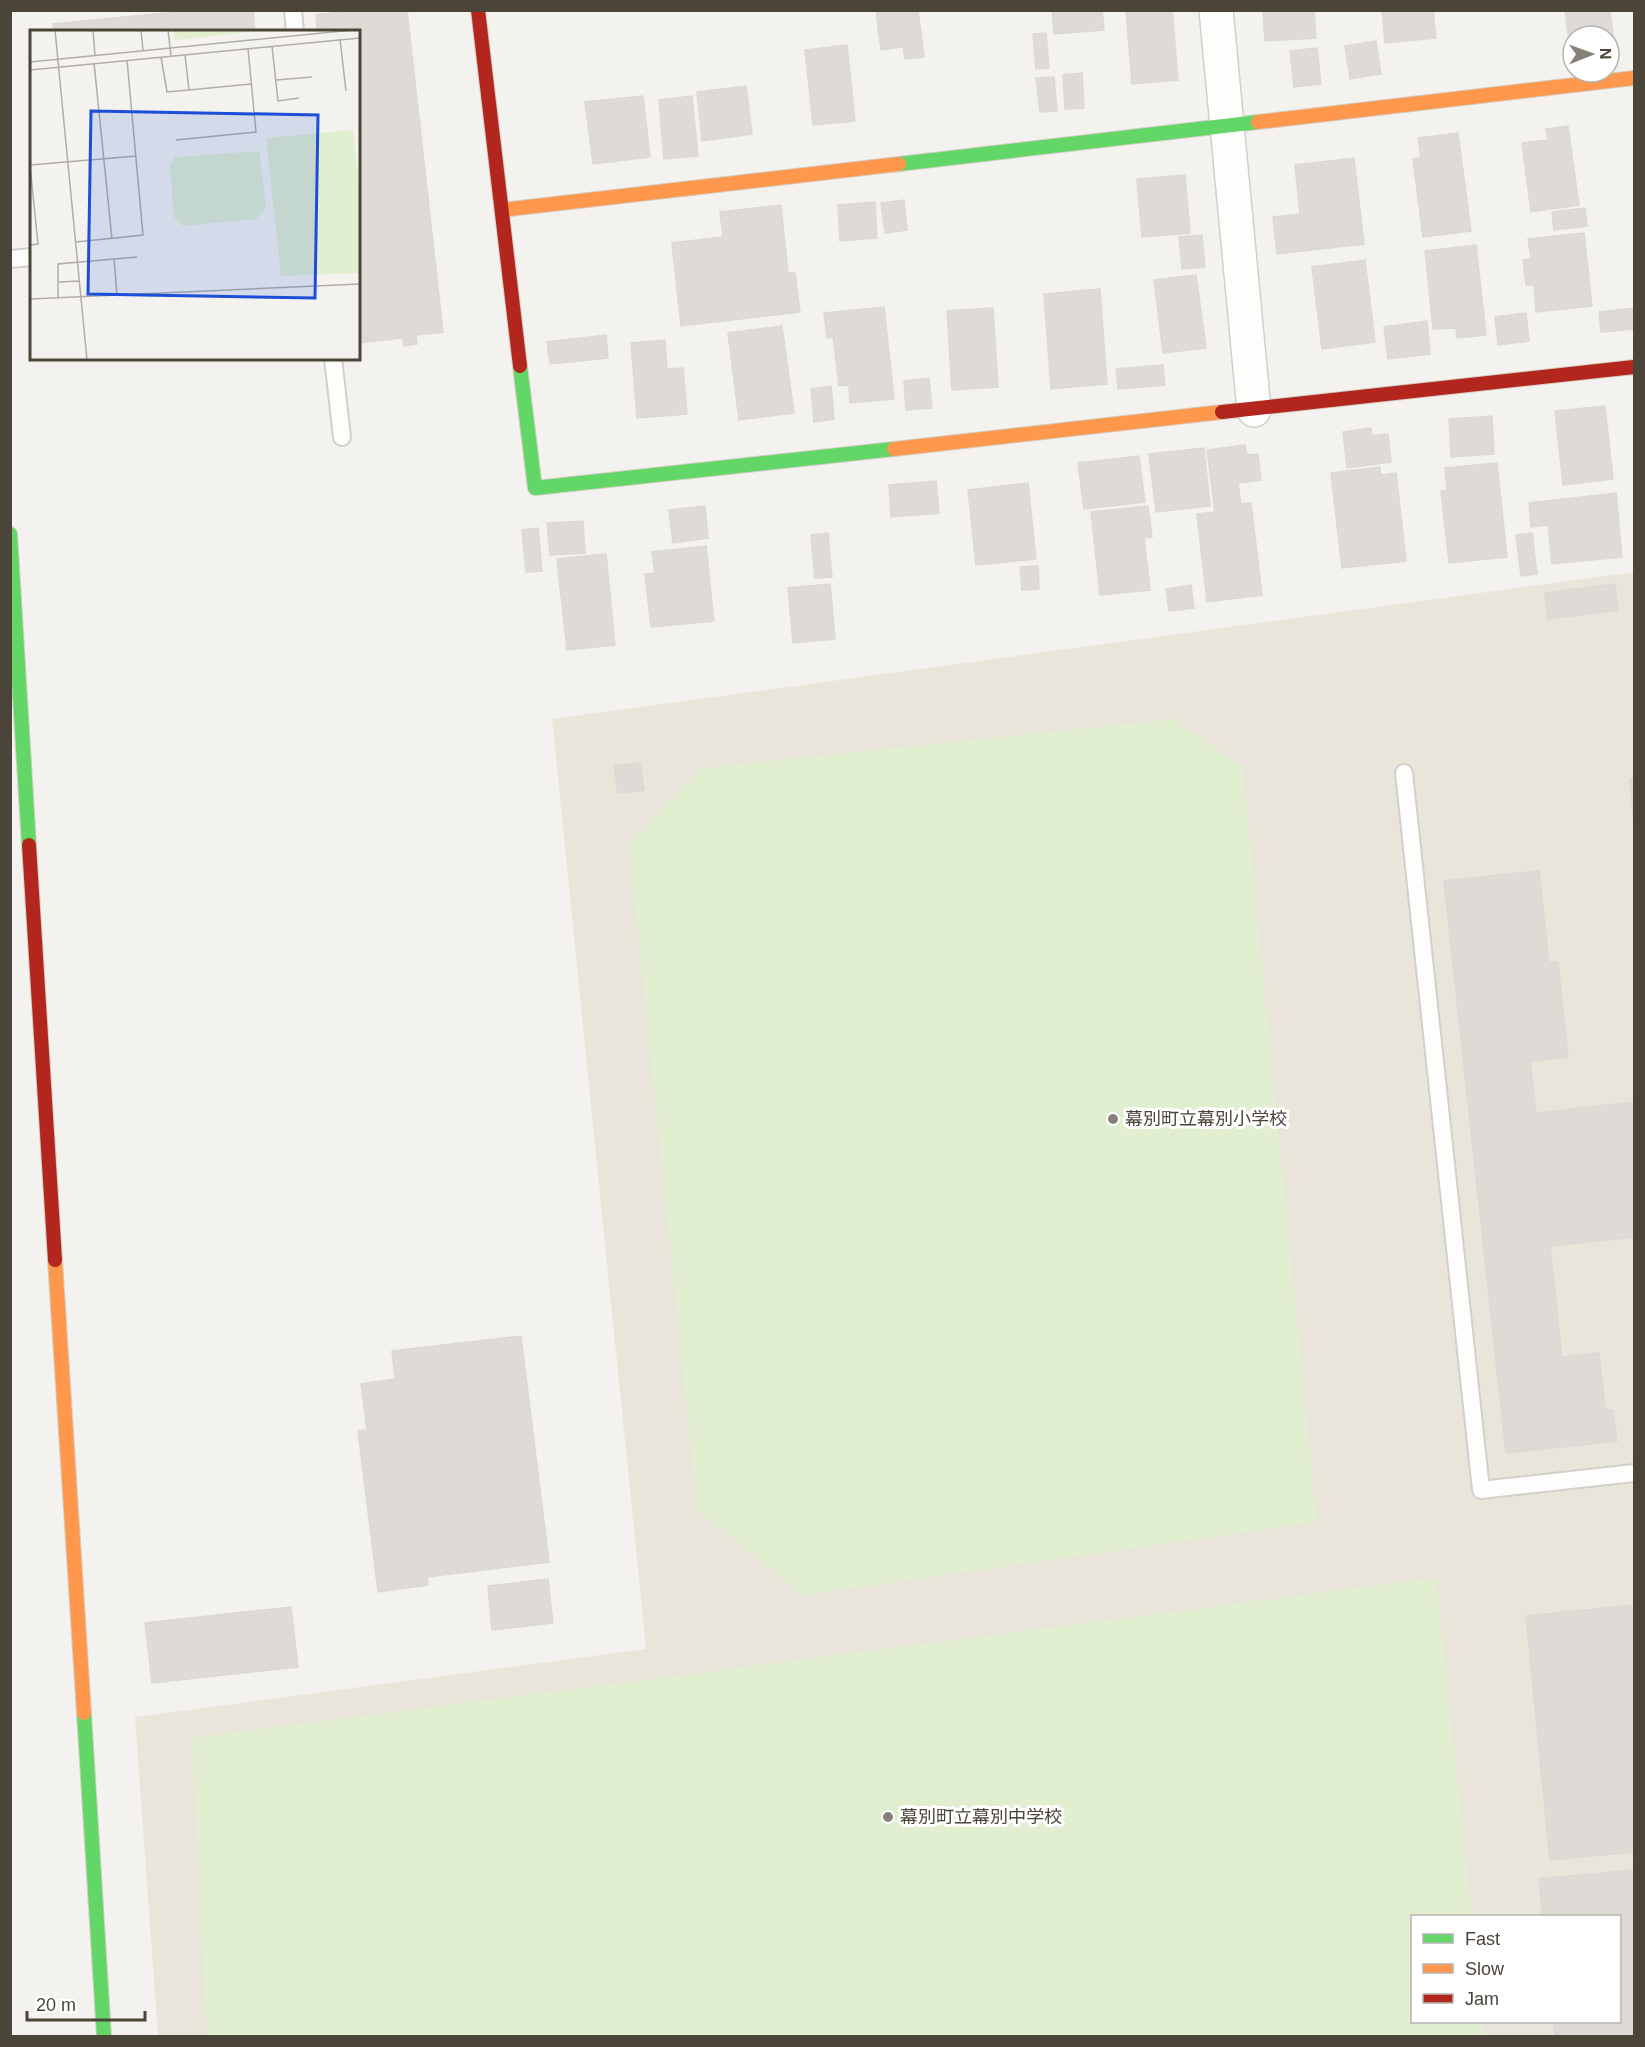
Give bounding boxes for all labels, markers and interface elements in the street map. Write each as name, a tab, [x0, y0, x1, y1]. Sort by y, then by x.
north arrow	[1561, 24, 1621, 84]
inset map	[30, 30, 360, 360]
text: N	[1597, 48, 1614, 60]
place label: 幕別町立幕別小学校	[1125, 1109, 1287, 1129]
marker: 幕別町立幕別小学校	[1106, 1112, 1120, 1126]
place label: 幕別町立幕別中学校	[900, 1807, 1062, 1827]
marker: 幕別町立幕別中学校	[881, 1810, 895, 1824]
legend	[1411, 1915, 1621, 2023]
text: Fast	[1465, 1929, 1500, 1949]
text: Slow	[1465, 1959, 1505, 1979]
scale bar	[27, 1984, 146, 2022]
text: Jam	[1465, 1989, 1499, 2009]
text: 20 m	[36, 1995, 76, 2015]

